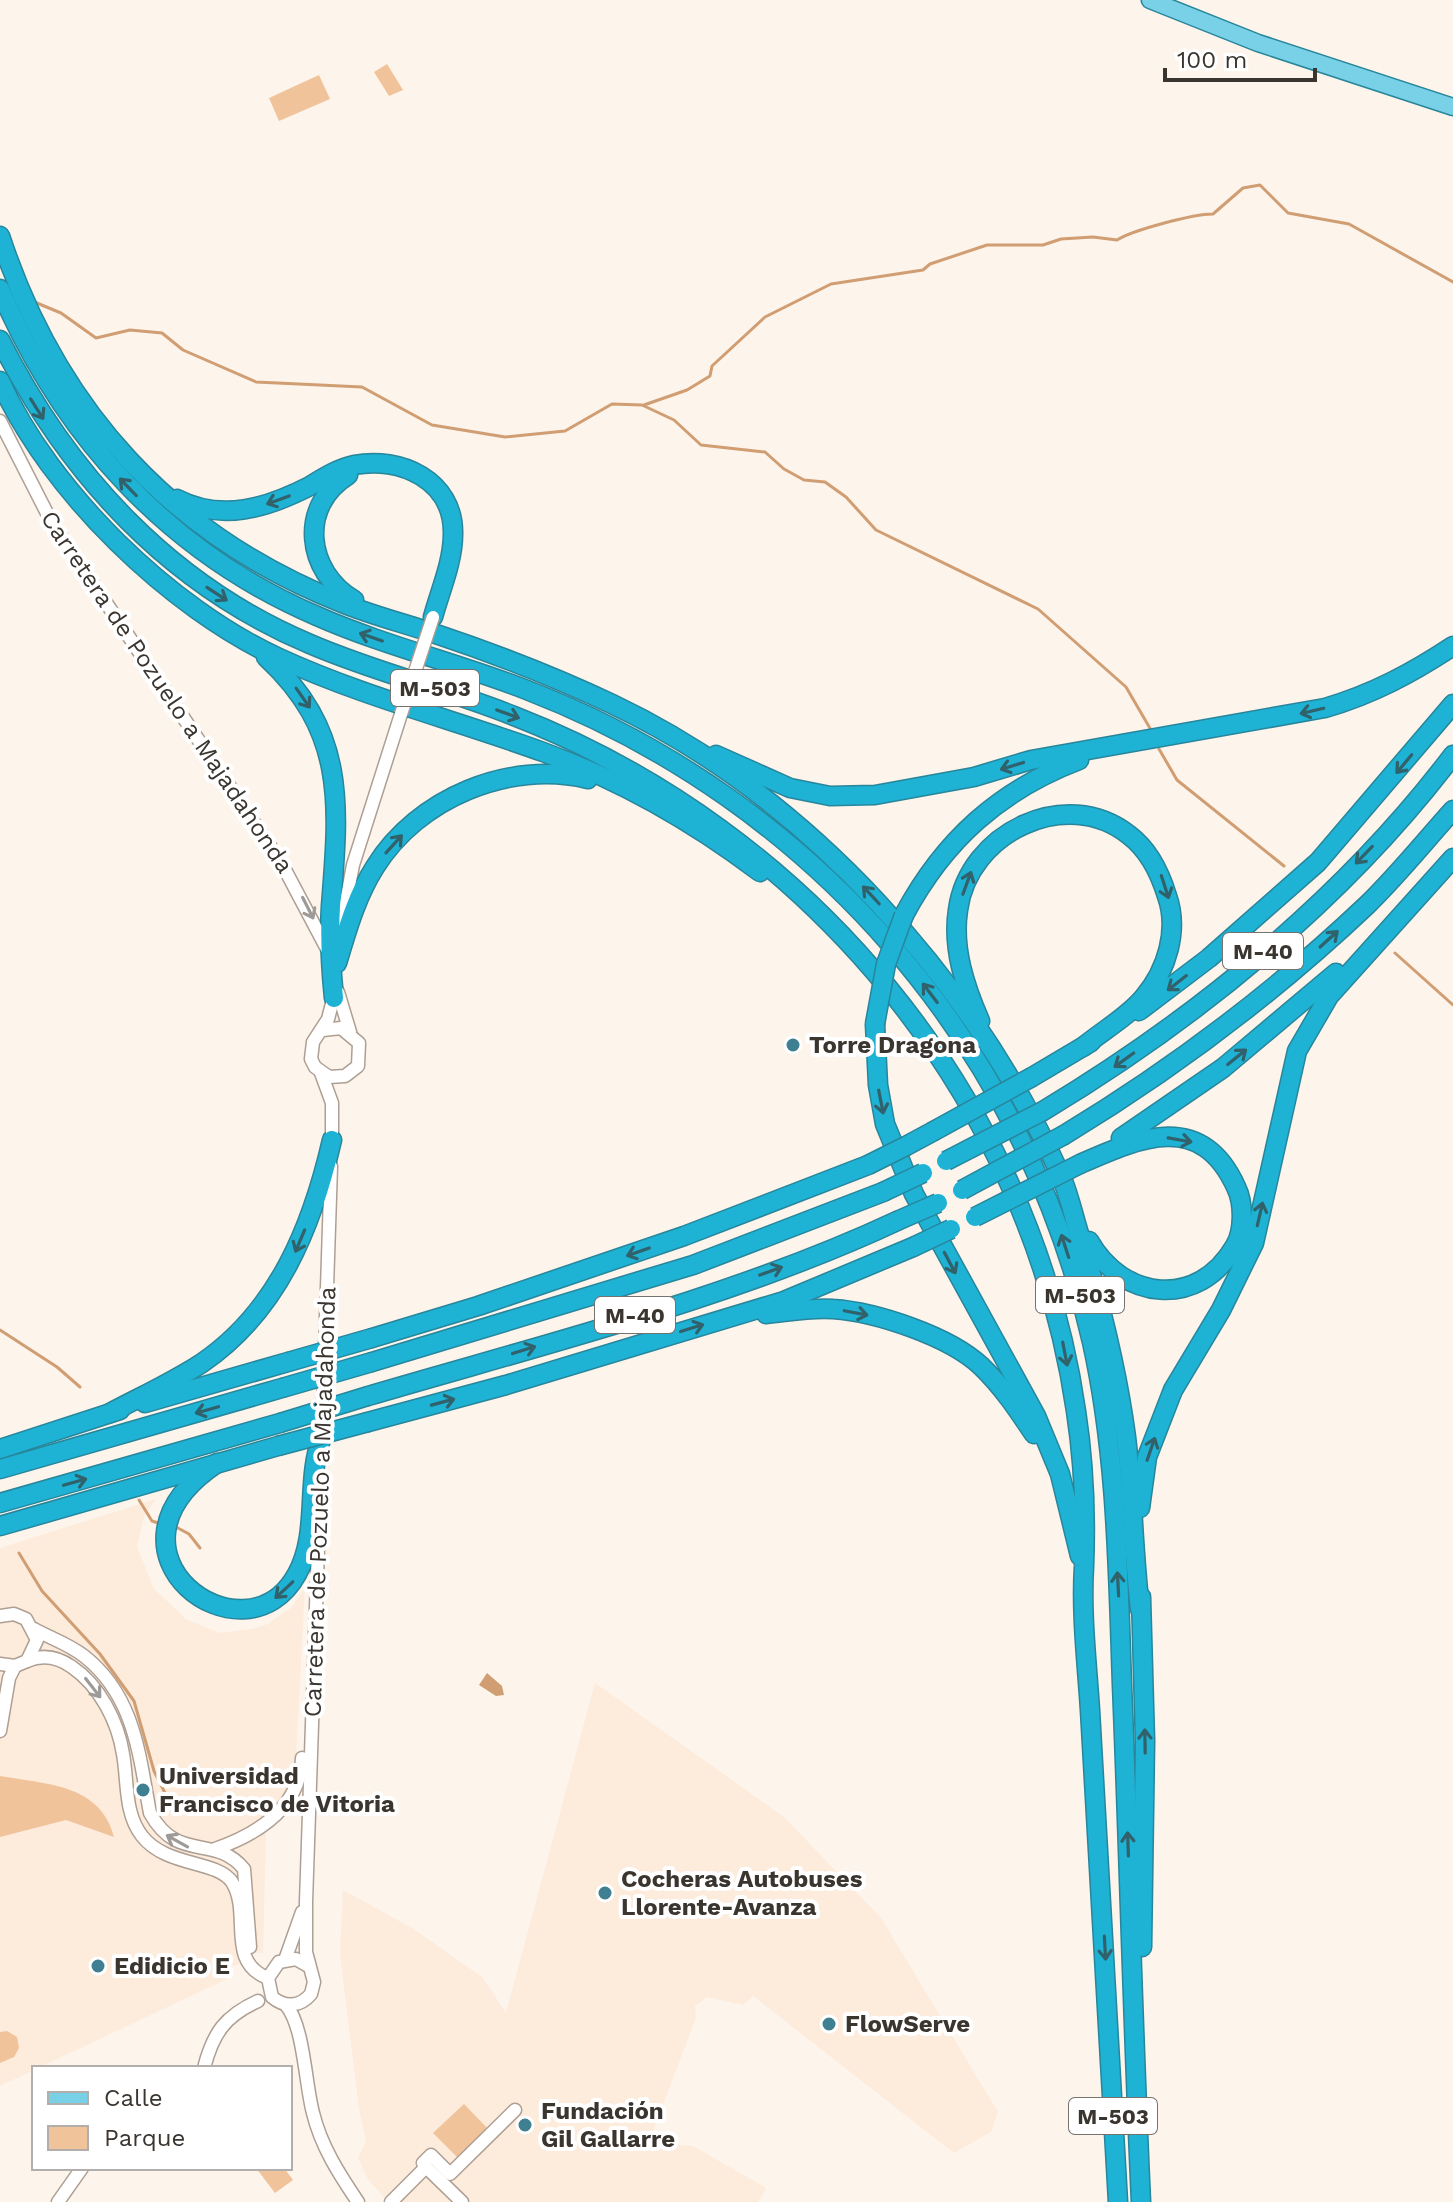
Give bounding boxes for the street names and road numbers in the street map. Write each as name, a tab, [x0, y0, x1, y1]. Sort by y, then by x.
street label: Carretera de Pozuelo a Majadahonda	[35, 506, 299, 878]
road number: M-503	[391, 670, 479, 706]
road number: M-40	[1223, 933, 1303, 969]
road number: M-503	[1036, 1277, 1124, 1313]
street label: Carretera de Pozuelo a Majadahonda	[298, 1286, 342, 1718]
road number: M-40	[595, 1297, 675, 1333]
road number: M-503	[1069, 2098, 1157, 2134]

